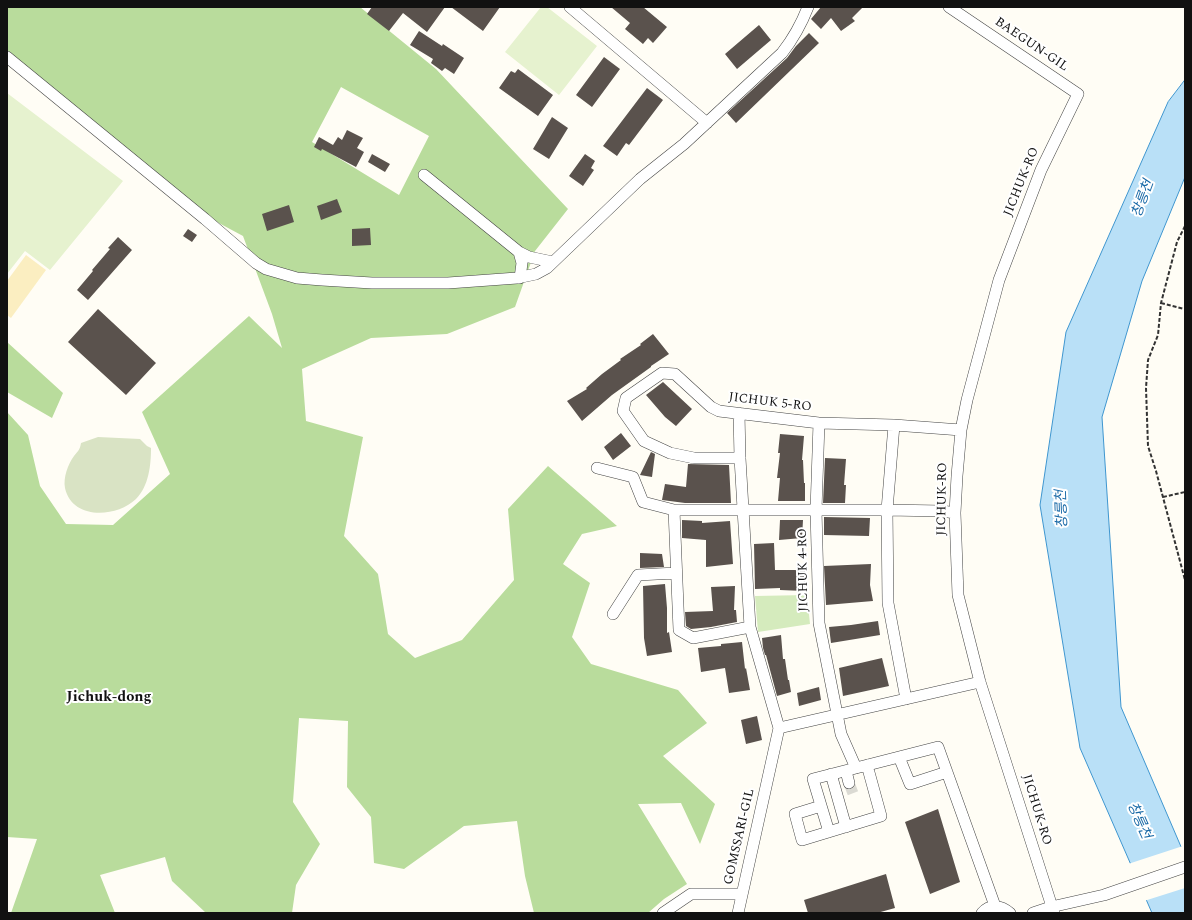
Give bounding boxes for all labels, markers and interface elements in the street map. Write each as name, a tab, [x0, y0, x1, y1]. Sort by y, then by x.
street label: BAEGUN-GIL	[991, 15, 1071, 75]
street label: JICHUK-RO	[1001, 145, 1043, 219]
water label: 창릉천	[1129, 178, 1159, 220]
street label: JICHUK 5-RO	[728, 390, 812, 416]
street label: JICHUK-RO	[935, 462, 951, 536]
water label: 창릉천	[1054, 489, 1072, 529]
street label: JICHUK 4-RO	[795, 528, 813, 612]
district label: Jichuk-dong	[66, 689, 152, 707]
street label: JICHUK-RO	[1018, 773, 1054, 847]
street label: GOMSSARI-GIL	[721, 787, 759, 887]
water label: 창릉천	[1122, 800, 1154, 842]

